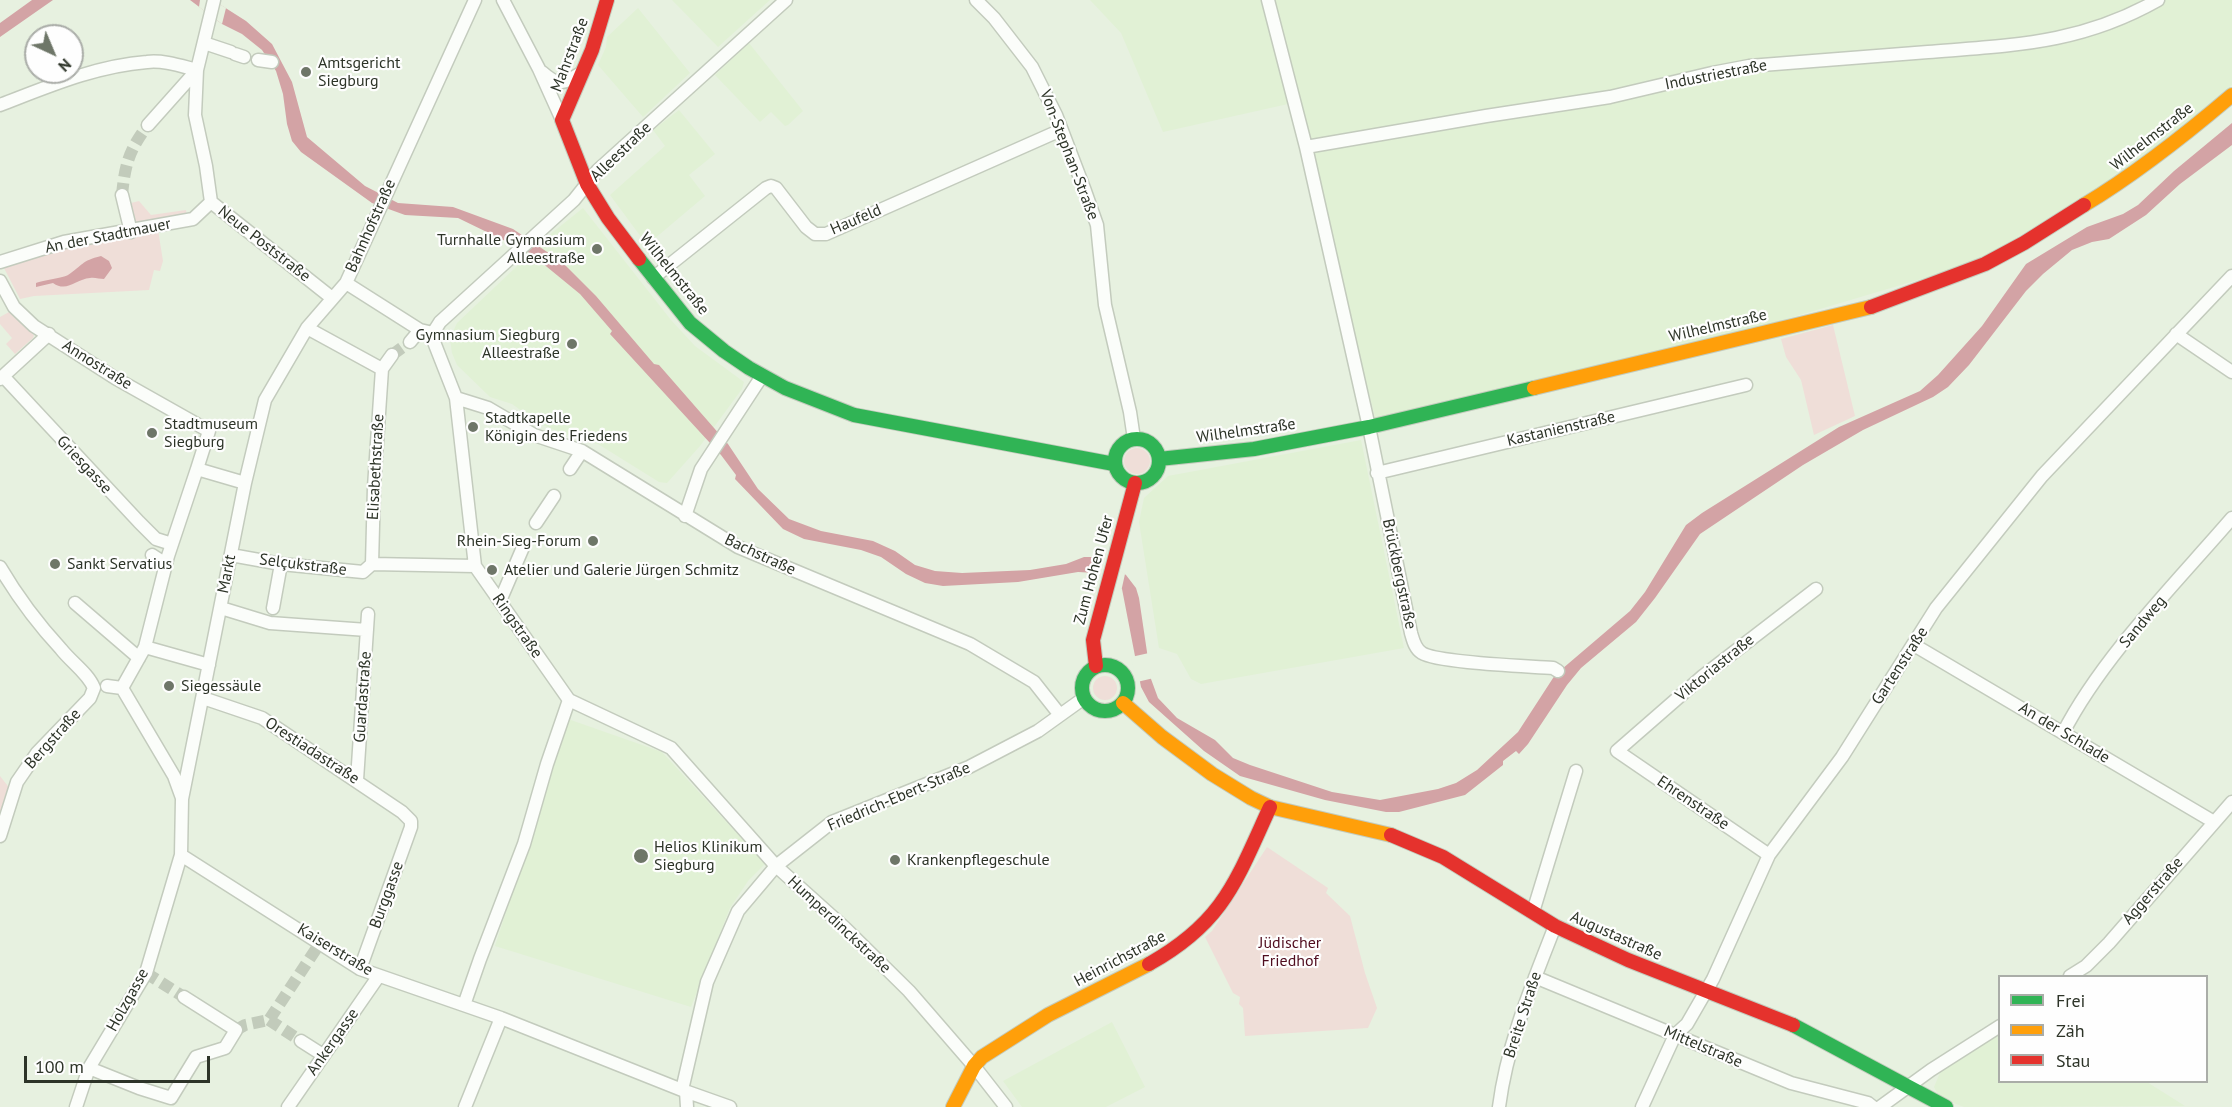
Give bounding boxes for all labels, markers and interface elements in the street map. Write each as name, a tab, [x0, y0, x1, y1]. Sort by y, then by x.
street label: Mahrstraße	[547, 15, 593, 95]
north arrow	[24, 24, 84, 84]
place label: Amtsgericht Siegburg	[318, 53, 400, 91]
text: N	[54, 55, 76, 76]
street label: Industriestraße	[1663, 56, 1769, 94]
marker: Amtsgericht Siegburg	[299, 65, 313, 79]
street label: Von-Stephan-Straße	[1035, 87, 1103, 223]
street label: Wilhelmstraße	[2107, 99, 2197, 175]
street label: Alleestraße	[586, 118, 656, 186]
street label: Bahnhofstraße	[342, 176, 400, 276]
street label: Haufeld	[828, 201, 884, 239]
street label: Neue Poststraße	[214, 202, 314, 286]
street label: An der Stadtmauer	[43, 214, 173, 258]
street label: Wilhelmstraße	[635, 229, 713, 319]
place label: Turnhalle Gymnasium Alleestraße	[437, 230, 585, 268]
marker: Turnhalle Gymnasium Alleestraße	[590, 242, 604, 256]
street label: Wilhelmstraße	[1667, 305, 1769, 347]
place label: Gymnasium Siegburg Alleestraße	[416, 325, 560, 363]
street label: Annostraße	[59, 336, 135, 394]
marker: Gymnasium Siegburg Alleestraße	[565, 337, 579, 351]
street label: Kastanienstraße	[1505, 407, 1617, 451]
place label: Stadtkapelle Königin des Friedens	[485, 408, 628, 446]
street label: Elisabethstraße	[364, 413, 388, 521]
place label: Stadtmuseum Siegburg	[164, 414, 258, 452]
street label: Wilhelmstraße	[1195, 415, 1297, 447]
marker: Stadtkapelle Königin des Friedens	[466, 420, 480, 434]
marker: Stadtmuseum Siegburg	[145, 426, 159, 440]
street label: Griesgasse	[52, 432, 116, 498]
street label: Zum Hohen Ufer	[1070, 513, 1118, 627]
street label: Brückbergstraße	[1378, 517, 1420, 631]
street label: Bachstraße	[721, 530, 799, 580]
place label: Rhein-Sieg-Forum	[457, 531, 581, 551]
marker: Rhein-Sieg-Forum	[586, 534, 600, 548]
street label: Selçukstraße	[258, 550, 348, 580]
street label: Markt	[214, 553, 240, 595]
place label: Sankt Servatius	[67, 554, 172, 574]
marker: Sankt Servatius	[48, 557, 62, 571]
place label: Atelier und Galerie Jürgen Schmitz	[504, 560, 739, 580]
marker: Atelier und Galerie Jürgen Schmitz	[485, 563, 499, 577]
street label: Ringstraße	[488, 590, 546, 662]
street label: Sandweg	[2116, 592, 2170, 652]
street label: Gartenstraße	[1868, 623, 1932, 709]
street label: Viktoriastraße	[1672, 630, 1758, 706]
street label: Guardastraße	[350, 651, 376, 743]
place label: Siegessäule	[181, 676, 261, 696]
marker: Siegessäule	[162, 679, 176, 693]
street label: An der Schlade	[2015, 698, 2113, 768]
street label: Bergstraße	[21, 705, 85, 773]
street label: Orestiadastraße	[261, 713, 363, 789]
street label: Friedrich-Ebert-Straße	[825, 758, 973, 836]
street label: Ehrenstraße	[1653, 772, 1733, 834]
place label: Helios Klinikum Siegburg	[654, 837, 762, 875]
marker: Helios Klinikum Siegburg	[632, 847, 650, 865]
place label: Krankenpflegeschule	[907, 850, 1050, 870]
marker: Krankenpflegeschule	[888, 853, 902, 867]
street label: Aggerstraße	[2119, 853, 2187, 929]
street label: Burggasse	[366, 859, 408, 931]
street label: Humperdinckstraße	[783, 872, 895, 978]
street label: Augustastraße	[1567, 907, 1665, 965]
street label: Kaiserstraße	[294, 920, 376, 980]
street label: Heinrichstraße	[1071, 927, 1169, 991]
park label: Jüdischer Friedhof	[1259, 933, 1321, 971]
street label: Holzgasse	[103, 965, 153, 1035]
street label: Breite Straße	[1500, 969, 1546, 1061]
legend	[1998, 975, 2208, 1083]
text: Frei	[2056, 989, 2085, 1012]
street label: Ankergasse	[303, 1005, 363, 1079]
text: Zäh	[2056, 1019, 2085, 1042]
street label: Mittelstraße	[1661, 1022, 1745, 1072]
scale bar	[27, 1044, 213, 1082]
text: Stau	[2056, 1049, 2090, 1072]
text: 100 m	[35, 1055, 84, 1078]

